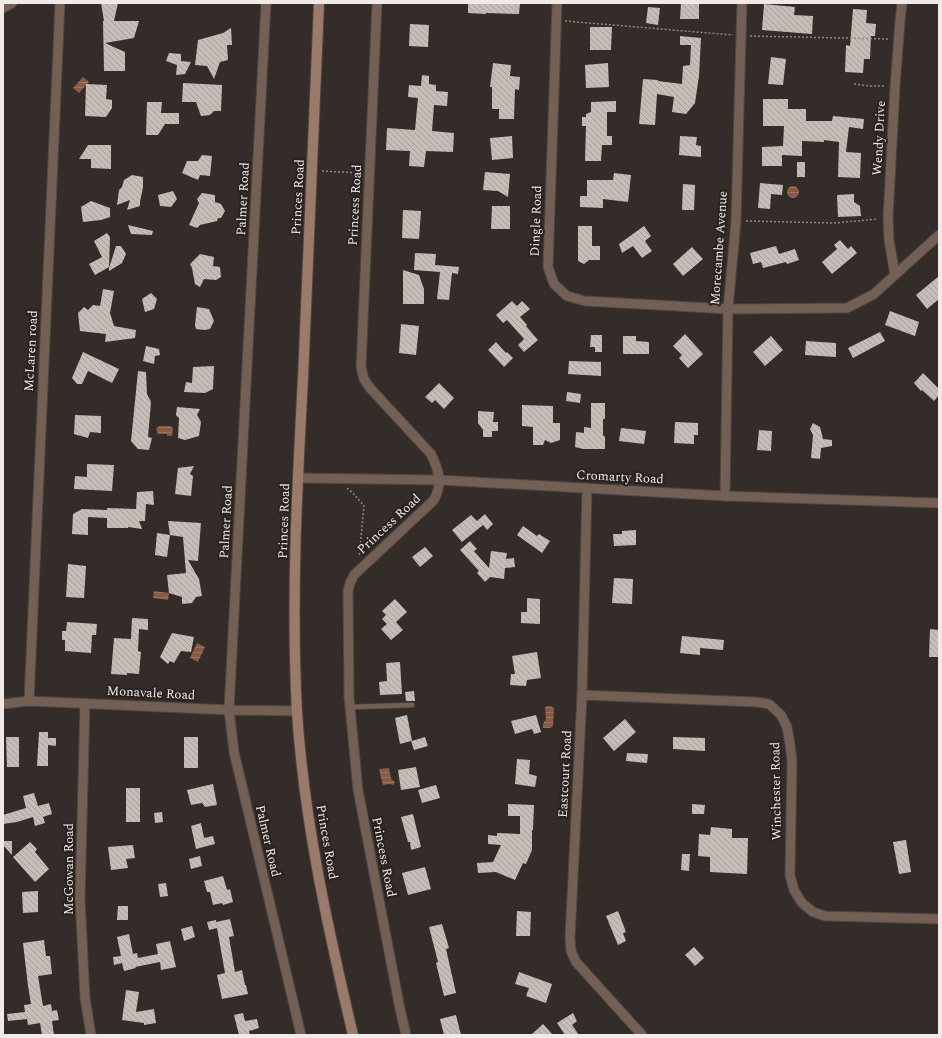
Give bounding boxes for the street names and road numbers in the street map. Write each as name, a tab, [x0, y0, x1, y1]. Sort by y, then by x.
street label: Wendy Drive	[867, 100, 891, 176]
street label: Princes Road	[286, 159, 310, 235]
street label: Palmer Road	[231, 162, 255, 236]
street label: Princess Road	[343, 164, 367, 246]
street label: Dingle Road	[525, 185, 547, 257]
street label: Morecambe Avenue	[705, 190, 733, 306]
street label: McLaren road	[19, 310, 43, 392]
street label: Cromarty Road	[576, 465, 664, 489]
street label: Princes Road	[273, 483, 295, 559]
street label: Palmer Road	[214, 485, 238, 559]
street label: Princess Road	[353, 489, 425, 559]
street label: Monavale Road	[106, 681, 196, 705]
street label: Eastcourt Road	[553, 730, 577, 818]
street label: Winchester Road	[765, 742, 787, 840]
street label: Palmer Road	[250, 803, 286, 879]
street label: Princes Road	[311, 803, 343, 881]
street label: Princess Road	[366, 815, 402, 899]
street label: McGowan Road	[59, 823, 79, 915]

